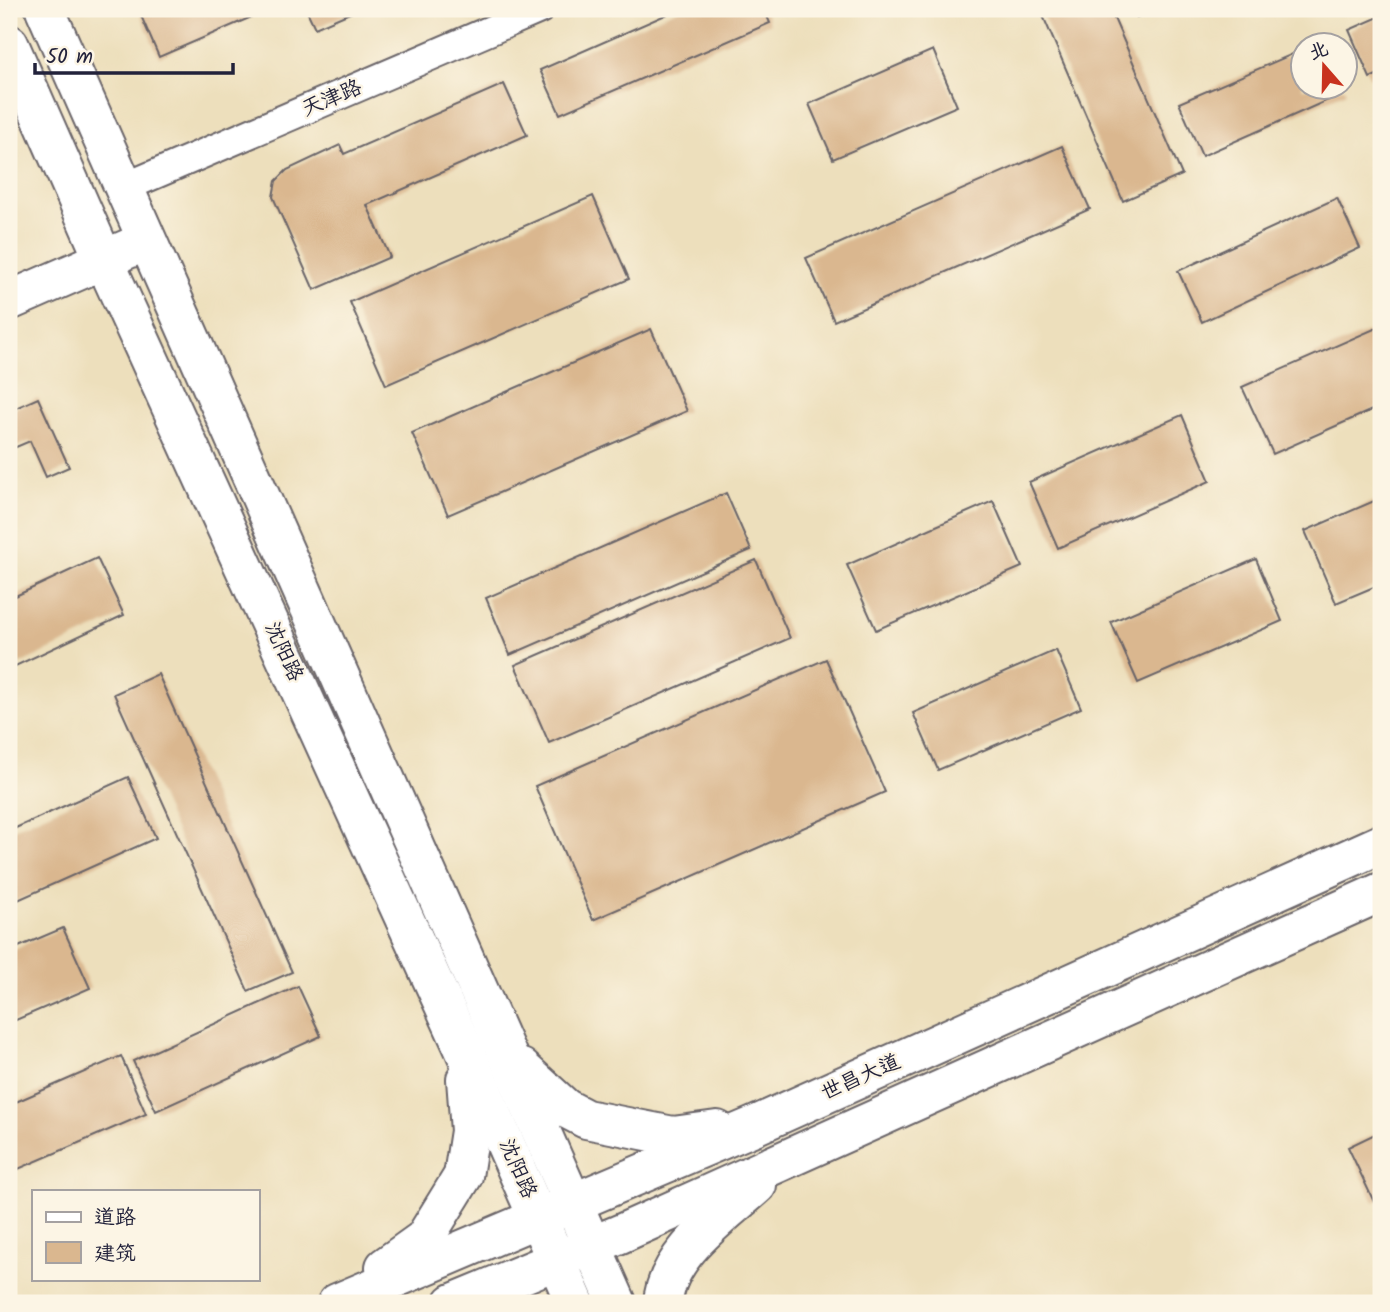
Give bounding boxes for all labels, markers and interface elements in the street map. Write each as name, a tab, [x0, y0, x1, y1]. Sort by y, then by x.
scale bar	[35, 32, 233, 76]
north arrow	[1288, 32, 1358, 102]
text: 北	[1305, 35, 1333, 69]
text: 50 m	[46, 41, 93, 74]
street label: 天津路	[297, 72, 367, 126]
street label: 沈阳路	[255, 616, 311, 688]
street label: 世昌大道	[816, 1046, 906, 1110]
street label: 沈阳路	[489, 1134, 545, 1204]
legend	[32, 1190, 259, 1280]
text: 道路	[94, 1202, 136, 1235]
text: 建筑	[94, 1238, 136, 1271]

